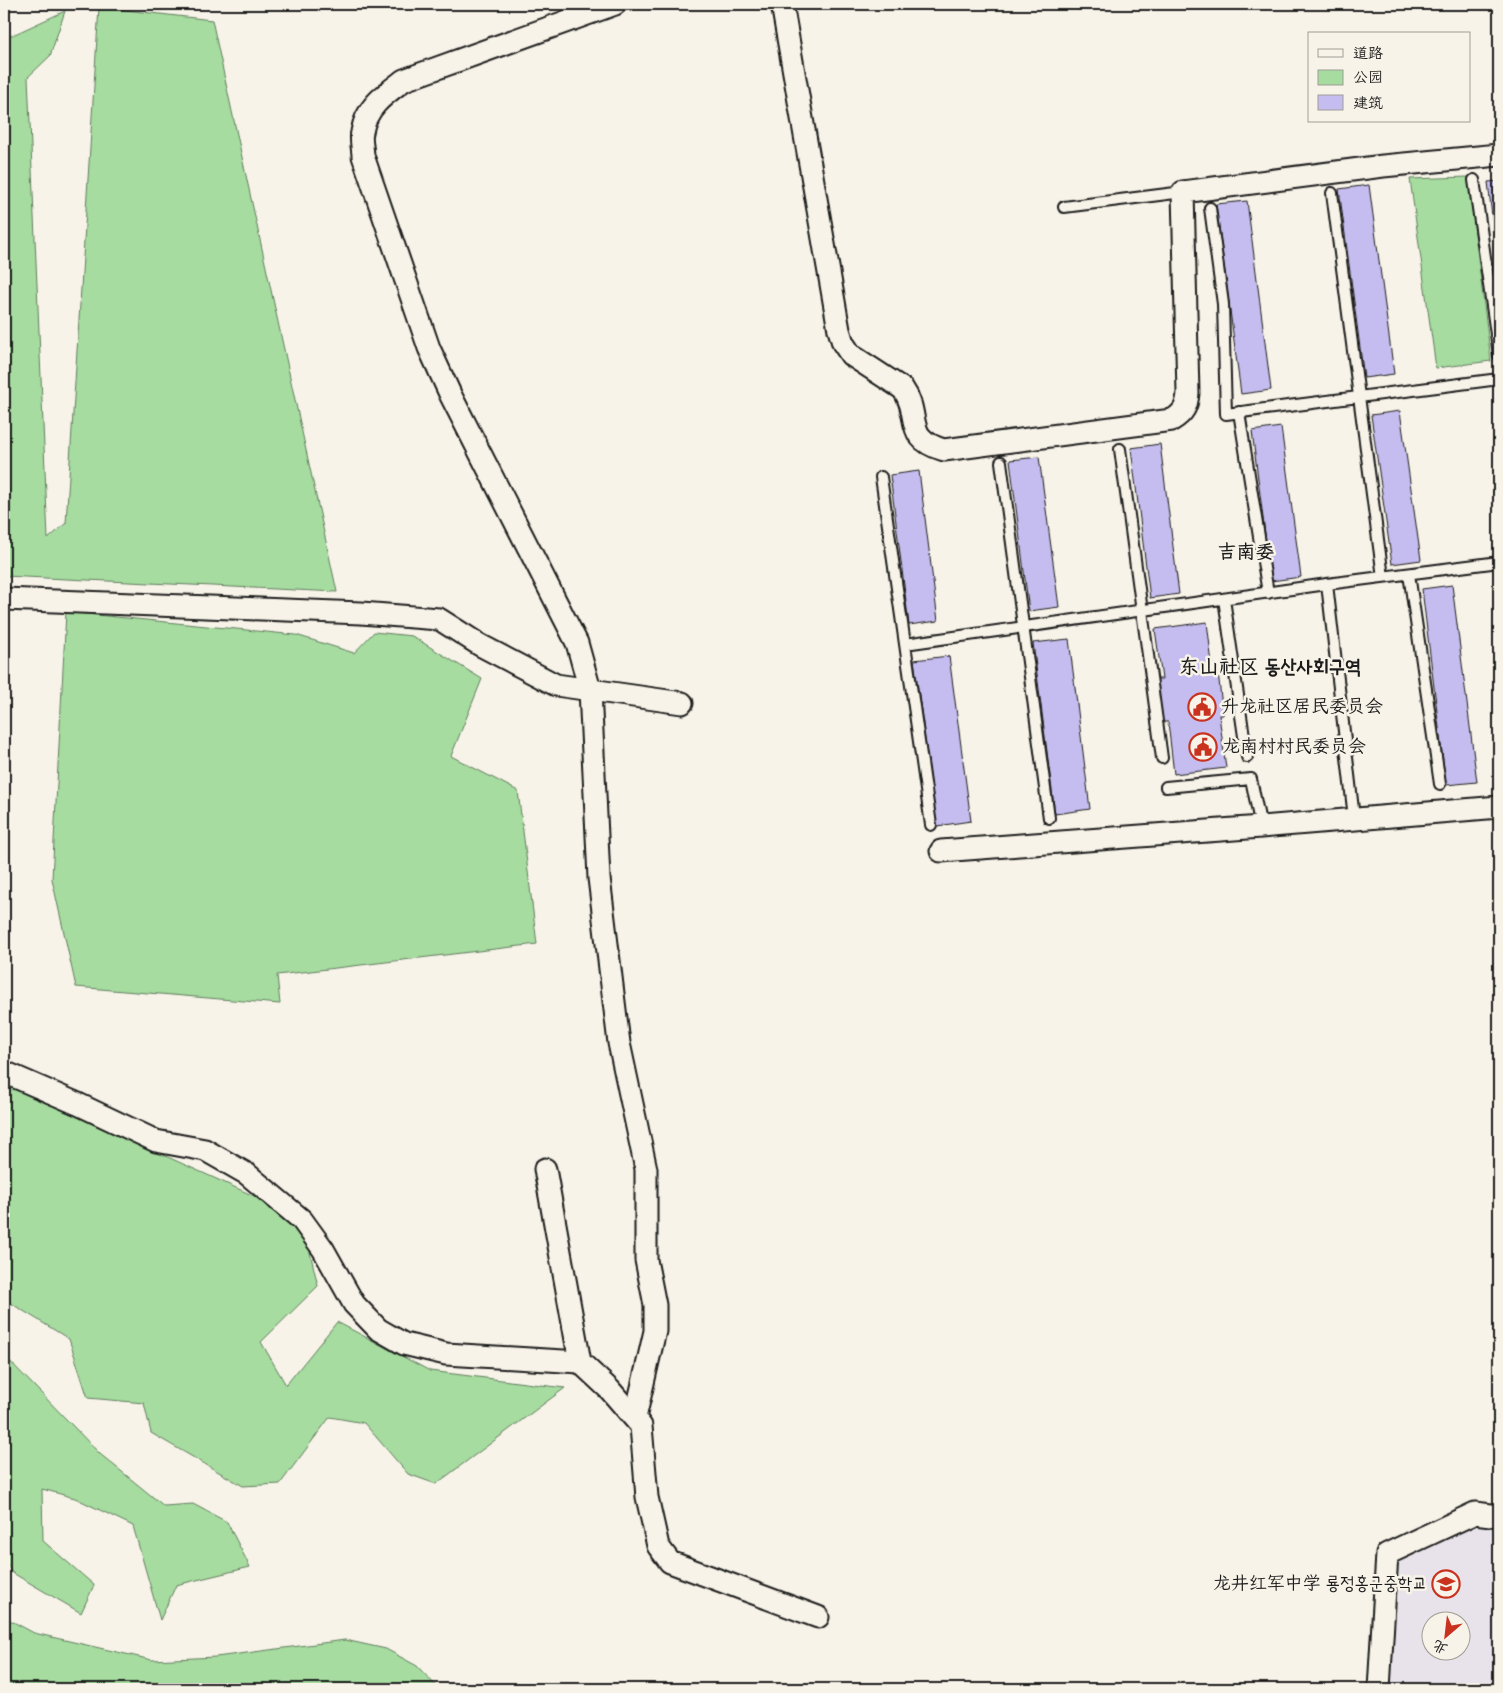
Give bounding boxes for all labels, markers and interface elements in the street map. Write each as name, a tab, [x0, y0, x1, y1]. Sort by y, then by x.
legend	[1308, 32, 1470, 122]
text: 道路	[1353, 44, 1383, 64]
text: 公园	[1353, 68, 1383, 88]
text: 建筑	[1353, 94, 1383, 114]
district label: 吉南委	[1217, 540, 1275, 565]
district label: 东山社区 동산사회구역	[1179, 654, 1361, 681]
public building icon: 升龙社区居民委员会	[1187, 692, 1217, 722]
place label: 升龙社区居民委员会	[1221, 695, 1383, 719]
public building icon: 龙南村村民委员会	[1188, 732, 1218, 762]
place label: 龙南村村民委员会	[1222, 735, 1366, 759]
school or university icon: 龙井红军中学 룡정홍군중학교	[1431, 1569, 1461, 1599]
place label: 龙井红军中学 룡정홍군중학교	[1213, 1572, 1427, 1596]
north arrow	[1420, 1610, 1470, 1660]
text: 北	[1430, 1635, 1451, 1658]

